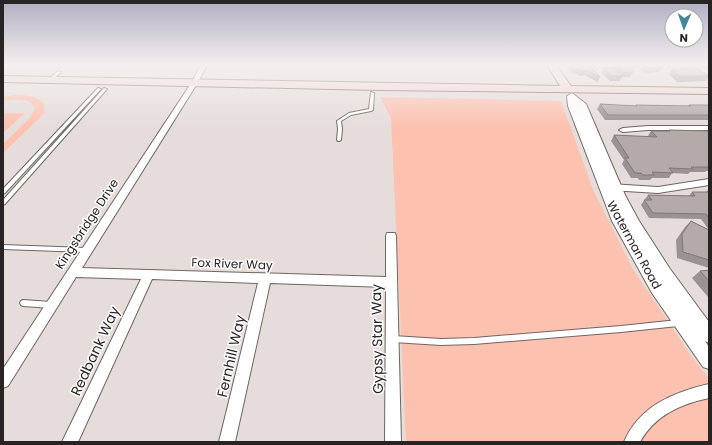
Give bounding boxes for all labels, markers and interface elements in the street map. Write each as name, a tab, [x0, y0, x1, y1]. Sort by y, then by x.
north arrow	[664, 8, 704, 48]
text: N	[679, 30, 688, 46]
street label: Kingsbridge Drive	[51, 175, 122, 272]
street label: Waterman Road	[603, 197, 666, 292]
street label: Fox River Way	[191, 254, 273, 273]
street label: Gypsy Star Way	[366, 284, 388, 394]
street label: Redbank Way	[66, 303, 125, 399]
street label: Fernhill Way	[212, 313, 250, 399]

